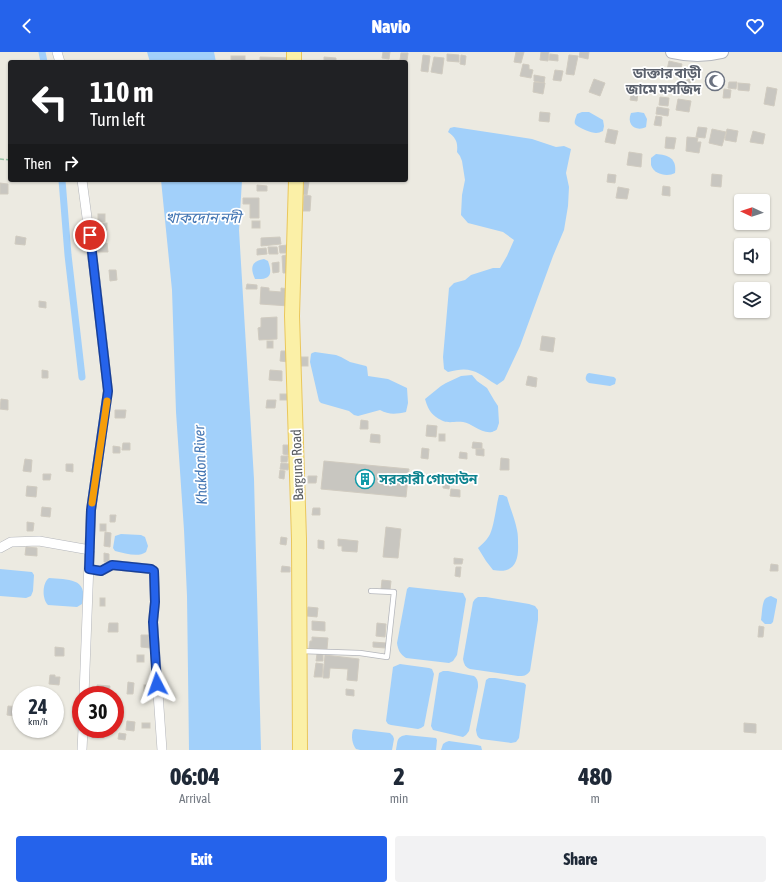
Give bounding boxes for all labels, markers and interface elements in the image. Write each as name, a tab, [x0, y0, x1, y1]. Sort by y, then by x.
icon: back	[16, 15, 38, 37]
icon: heart	[744, 15, 766, 37]
text: Navio	[371, 16, 411, 37]
place label: ডাক্তার বাড়ী জামে মসজিদ	[625, 65, 702, 97]
mosque icon: ডাক্তার বাড়ী জামে মসজিদ	[704, 70, 726, 92]
icon: left	[24, 76, 76, 128]
text: 110 m	[90, 76, 153, 108]
text: Turn left	[90, 109, 145, 130]
icon: right	[60, 152, 82, 174]
text: Then	[24, 155, 52, 172]
north arrow	[734, 194, 770, 230]
map controls	[734, 194, 770, 318]
water label: খাকদোন নদী	[165, 209, 244, 226]
pin	[73, 218, 107, 252]
icon: arrive	[79, 224, 101, 246]
button: sound	[734, 238, 770, 274]
button: layers	[734, 282, 770, 318]
water label: Khakdon River	[190, 424, 210, 505]
street label: Barguna Road	[288, 429, 306, 501]
building icon: সরকারী গোডাউন	[354, 468, 376, 490]
place label: সরকারী গোডাউন	[378, 471, 478, 487]
position arrow	[136, 663, 178, 705]
speed limit sign: 30	[72, 686, 124, 738]
text: 24	[29, 695, 47, 718]
text: km/h	[28, 716, 48, 727]
text: 06:04	[170, 763, 220, 790]
text: 2	[393, 763, 405, 790]
text: 480	[578, 763, 612, 790]
text: Arrival	[179, 791, 211, 806]
text: min	[390, 791, 408, 806]
text: m	[590, 791, 600, 806]
button: Exit	[16, 836, 387, 882]
button: Share	[395, 836, 766, 882]

